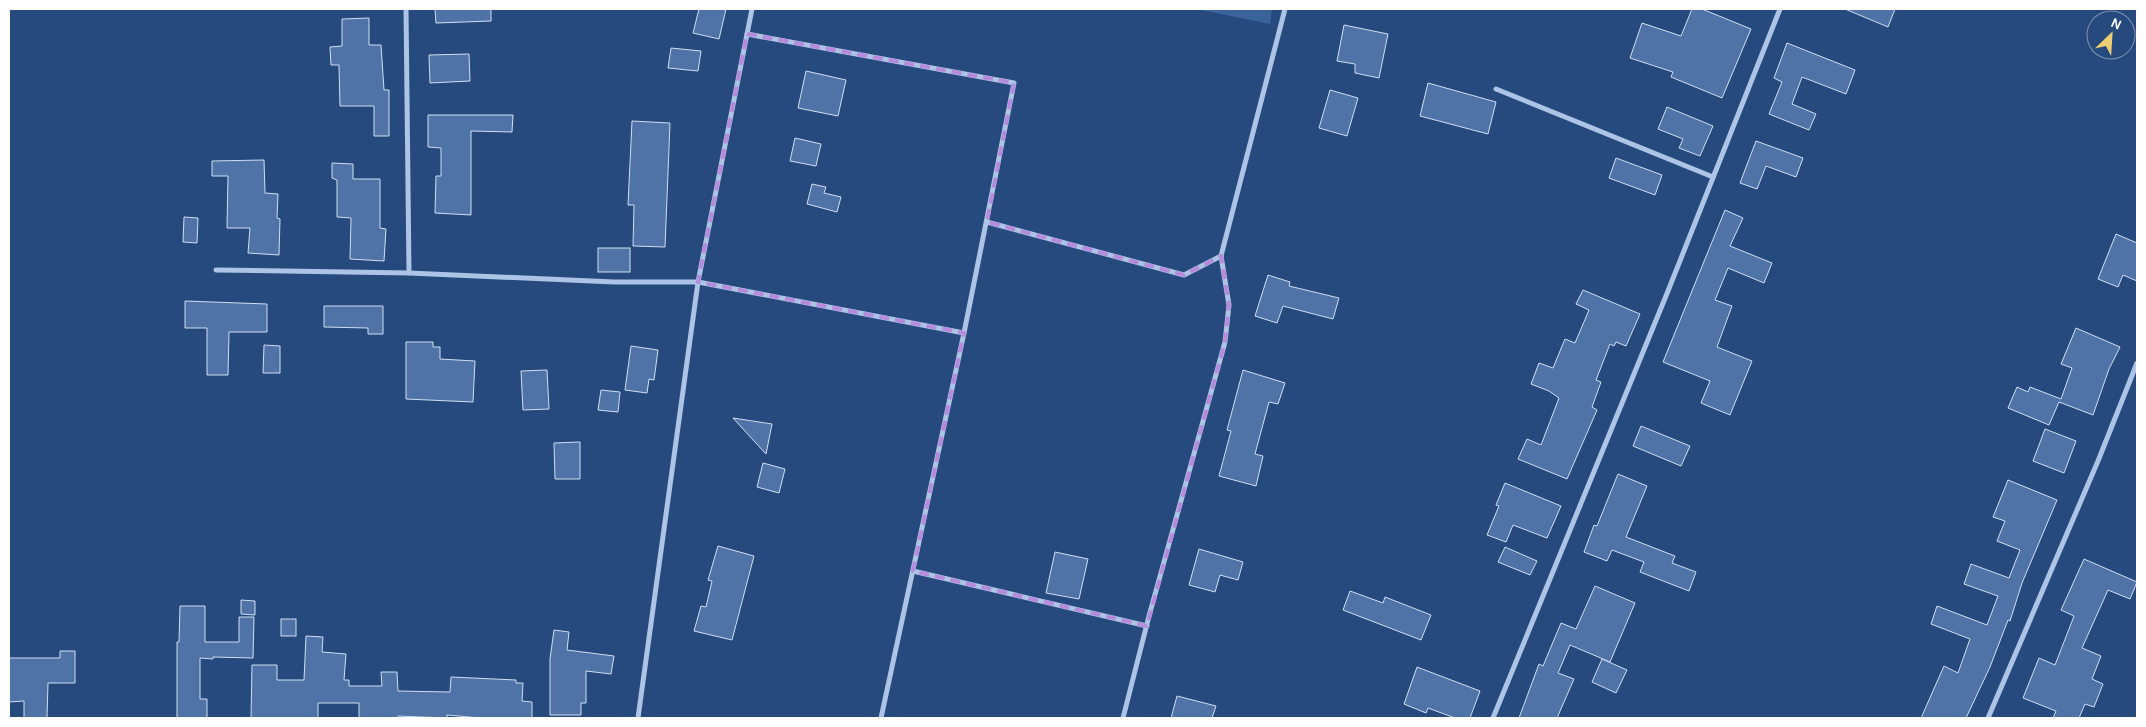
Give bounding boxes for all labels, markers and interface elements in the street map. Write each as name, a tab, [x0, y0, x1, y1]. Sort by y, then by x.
north arrow	[2086, 10, 2136, 60]
text: N	[2108, 14, 2124, 33]

